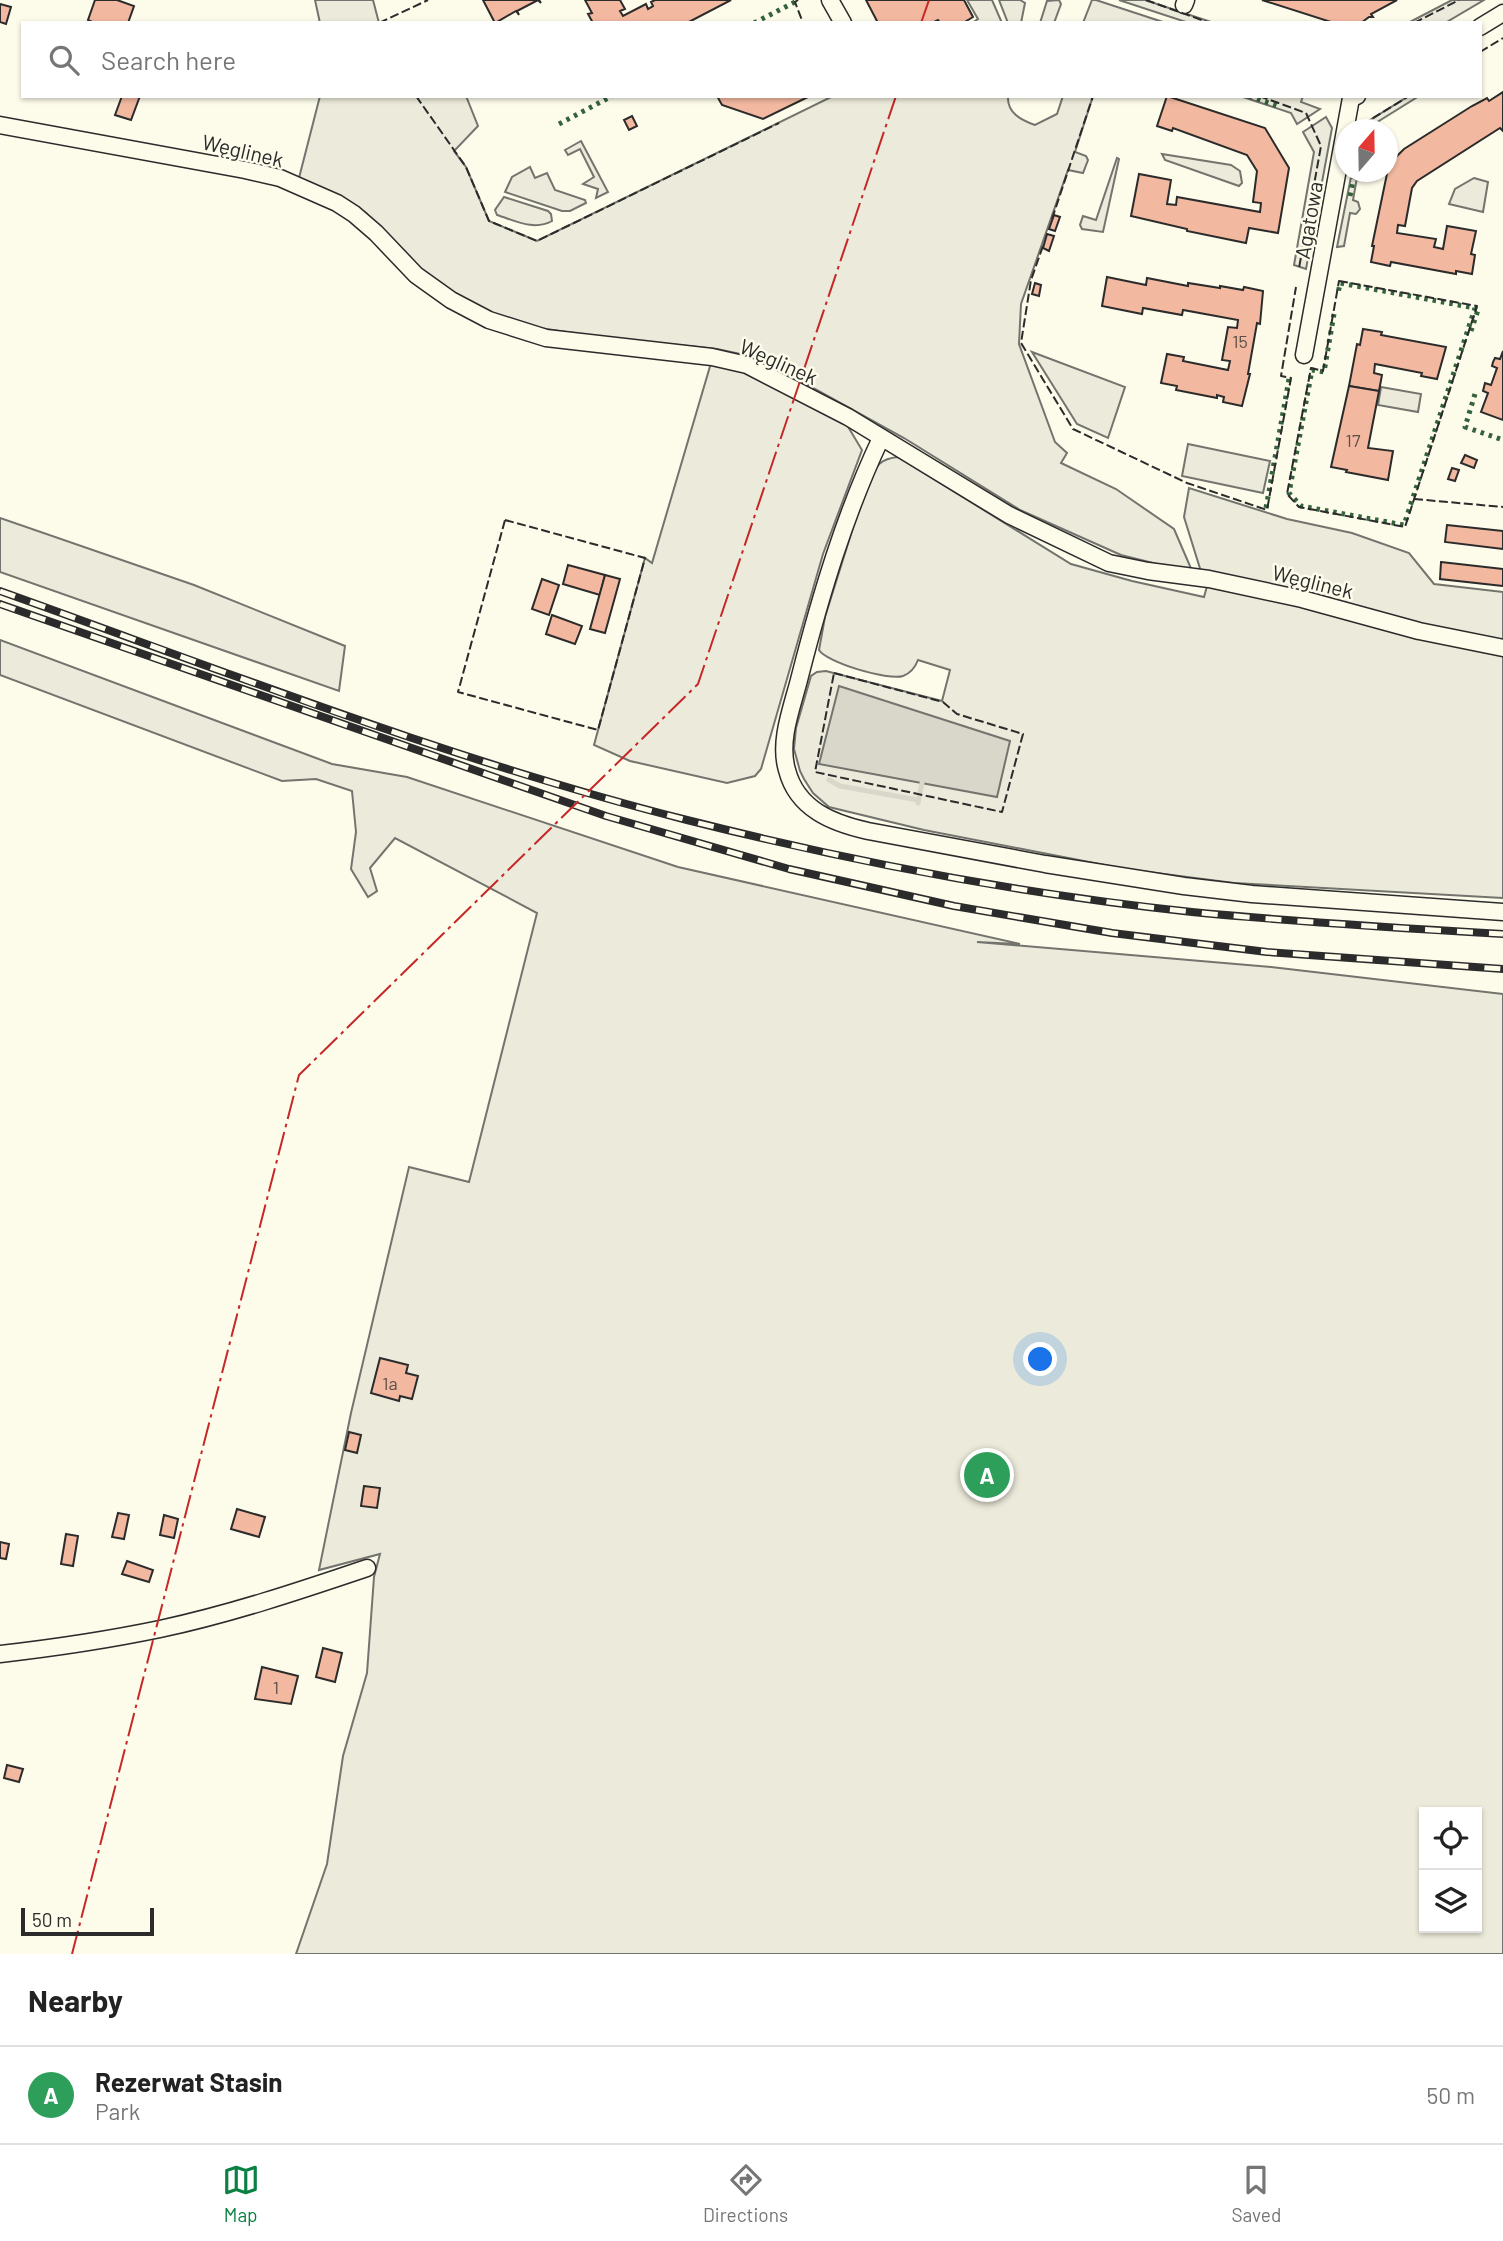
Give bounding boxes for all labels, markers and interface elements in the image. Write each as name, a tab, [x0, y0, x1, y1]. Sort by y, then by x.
search box	[21, 21, 1482, 98]
icon: search	[45, 41, 83, 79]
text: Search here	[101, 44, 236, 75]
north arrow	[1335, 119, 1398, 182]
street label: Węglinek	[200, 128, 286, 172]
street label: Agatowa	[1289, 179, 1327, 261]
house number: 15	[1232, 330, 1248, 352]
street label: Węglinek	[736, 333, 822, 389]
house number: 17	[1346, 429, 1361, 451]
street label: Węglinek	[1270, 559, 1356, 603]
your location	[1023, 1342, 1057, 1376]
house number: 1a	[382, 1372, 398, 1394]
pin: A	[964, 1449, 1010, 1501]
house number: 1	[273, 1676, 279, 1698]
map controls	[1419, 1807, 1482, 1933]
button: locate	[1419, 1807, 1482, 1870]
button: layers	[1419, 1870, 1482, 1933]
scale bar	[21, 1905, 154, 1937]
text: 50 m	[32, 1908, 72, 1931]
text: Nearby	[28, 1982, 123, 2018]
text: Rezerwat Stasin	[95, 2066, 283, 2097]
text: A	[43, 2081, 59, 2109]
text: 50 m	[1427, 2081, 1475, 2109]
text: Park	[95, 2097, 140, 2125]
tab: Map	[222, 2161, 260, 2226]
tab: Directions	[703, 2161, 788, 2226]
tab: Saved	[1231, 2161, 1281, 2226]

